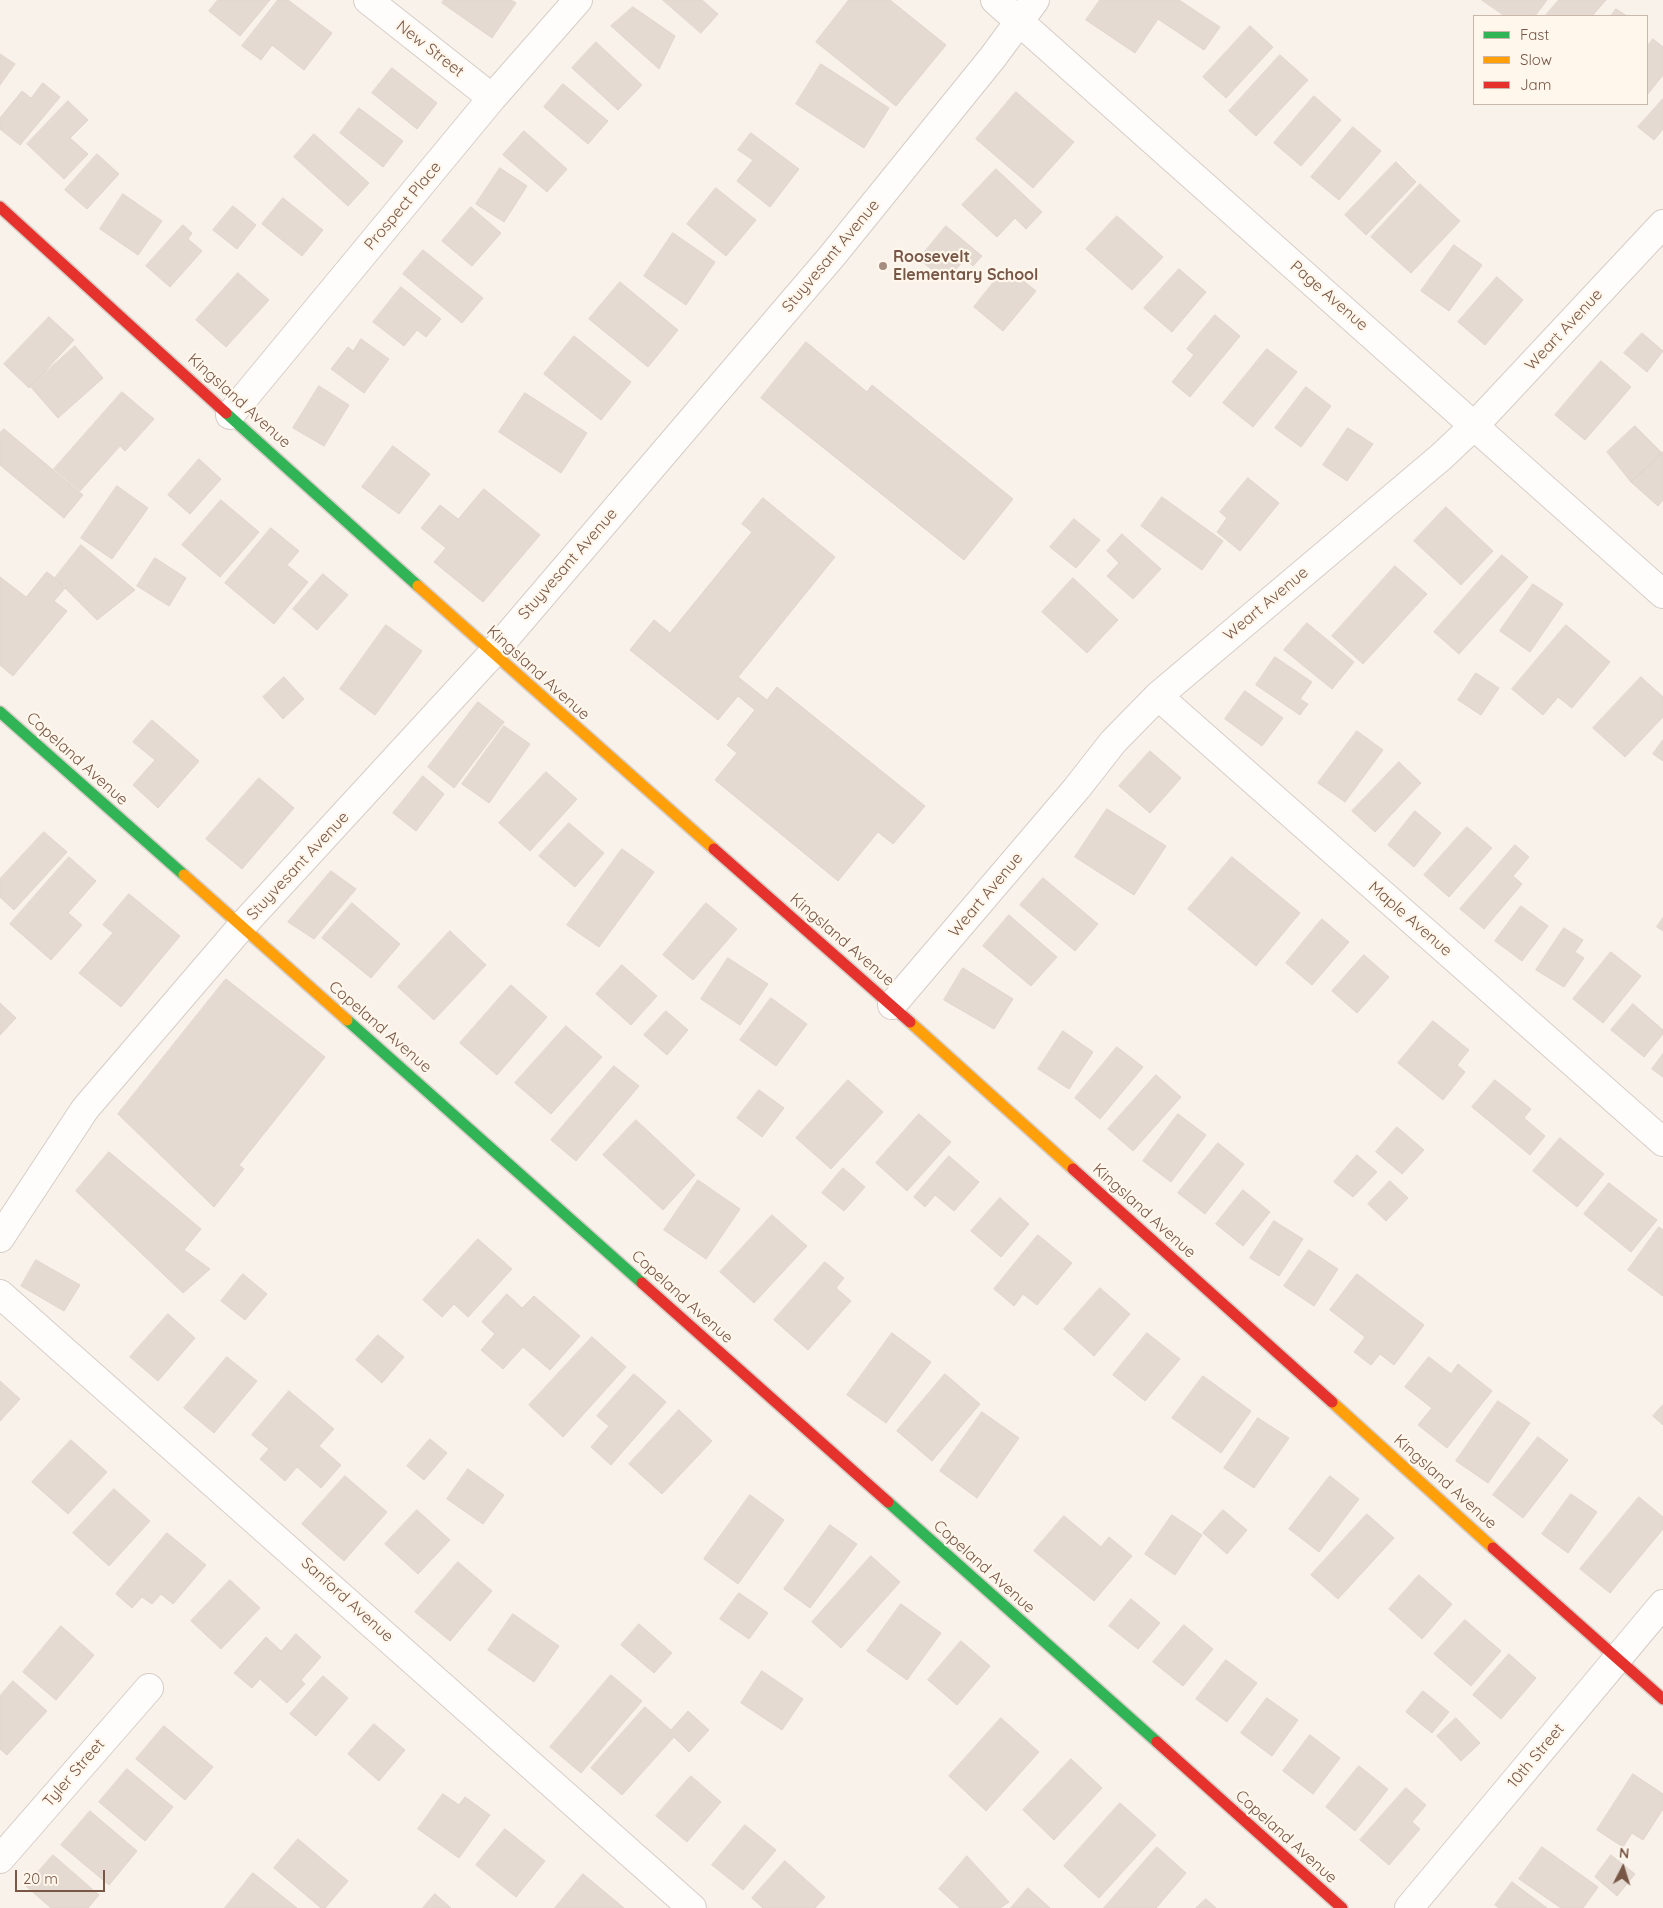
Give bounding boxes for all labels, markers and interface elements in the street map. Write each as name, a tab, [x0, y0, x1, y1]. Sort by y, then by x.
legend	[1473, 15, 1648, 105]
street label: New Street	[392, 17, 468, 81]
text: Fast	[1520, 25, 1549, 44]
text: Slow	[1520, 50, 1552, 69]
text: Jam	[1520, 75, 1551, 94]
street label: Prospect Place	[360, 158, 446, 254]
street label: Stuyvesant Avenue	[778, 196, 884, 316]
place label: Roosevelt Elementary School	[893, 247, 1038, 285]
street label: Page Avenue	[1286, 257, 1372, 335]
marker: Roosevelt Elementary School	[877, 260, 889, 272]
street label: Weart Avenue	[1521, 285, 1607, 375]
street label: Kingsland Avenue	[183, 350, 295, 452]
street label: Stuyvesant Avenue	[514, 504, 622, 624]
street label: Weart Avenue	[1220, 563, 1312, 645]
street label: Kingsland Avenue	[482, 622, 594, 724]
street label: Copeland Avenue	[22, 708, 132, 810]
street label: Stuyvesant Avenue	[243, 808, 353, 924]
street label: Weart Avenue	[945, 849, 1027, 941]
street label: Maple Avenue	[1364, 878, 1456, 960]
street label: Kingsland Avenue	[786, 889, 898, 991]
street label: Copeland Avenue	[325, 977, 435, 1077]
street label: Kingsland Avenue	[1088, 1160, 1200, 1262]
street label: Copeland Avenue	[627, 1246, 737, 1348]
street label: Kingsland Avenue	[1389, 1431, 1501, 1533]
street label: Copeland Avenue	[929, 1516, 1039, 1618]
street label: Sanford Avenue	[297, 1554, 397, 1646]
street label: 10th Street	[1504, 1720, 1568, 1792]
street label: Tyler Street	[39, 1735, 109, 1811]
street label: Copeland Avenue	[1231, 1786, 1341, 1888]
north arrow	[1598, 1843, 1648, 1893]
text: N	[1618, 1844, 1630, 1862]
scale bar	[18, 1860, 108, 1892]
text: 20 m	[23, 1869, 58, 1888]

